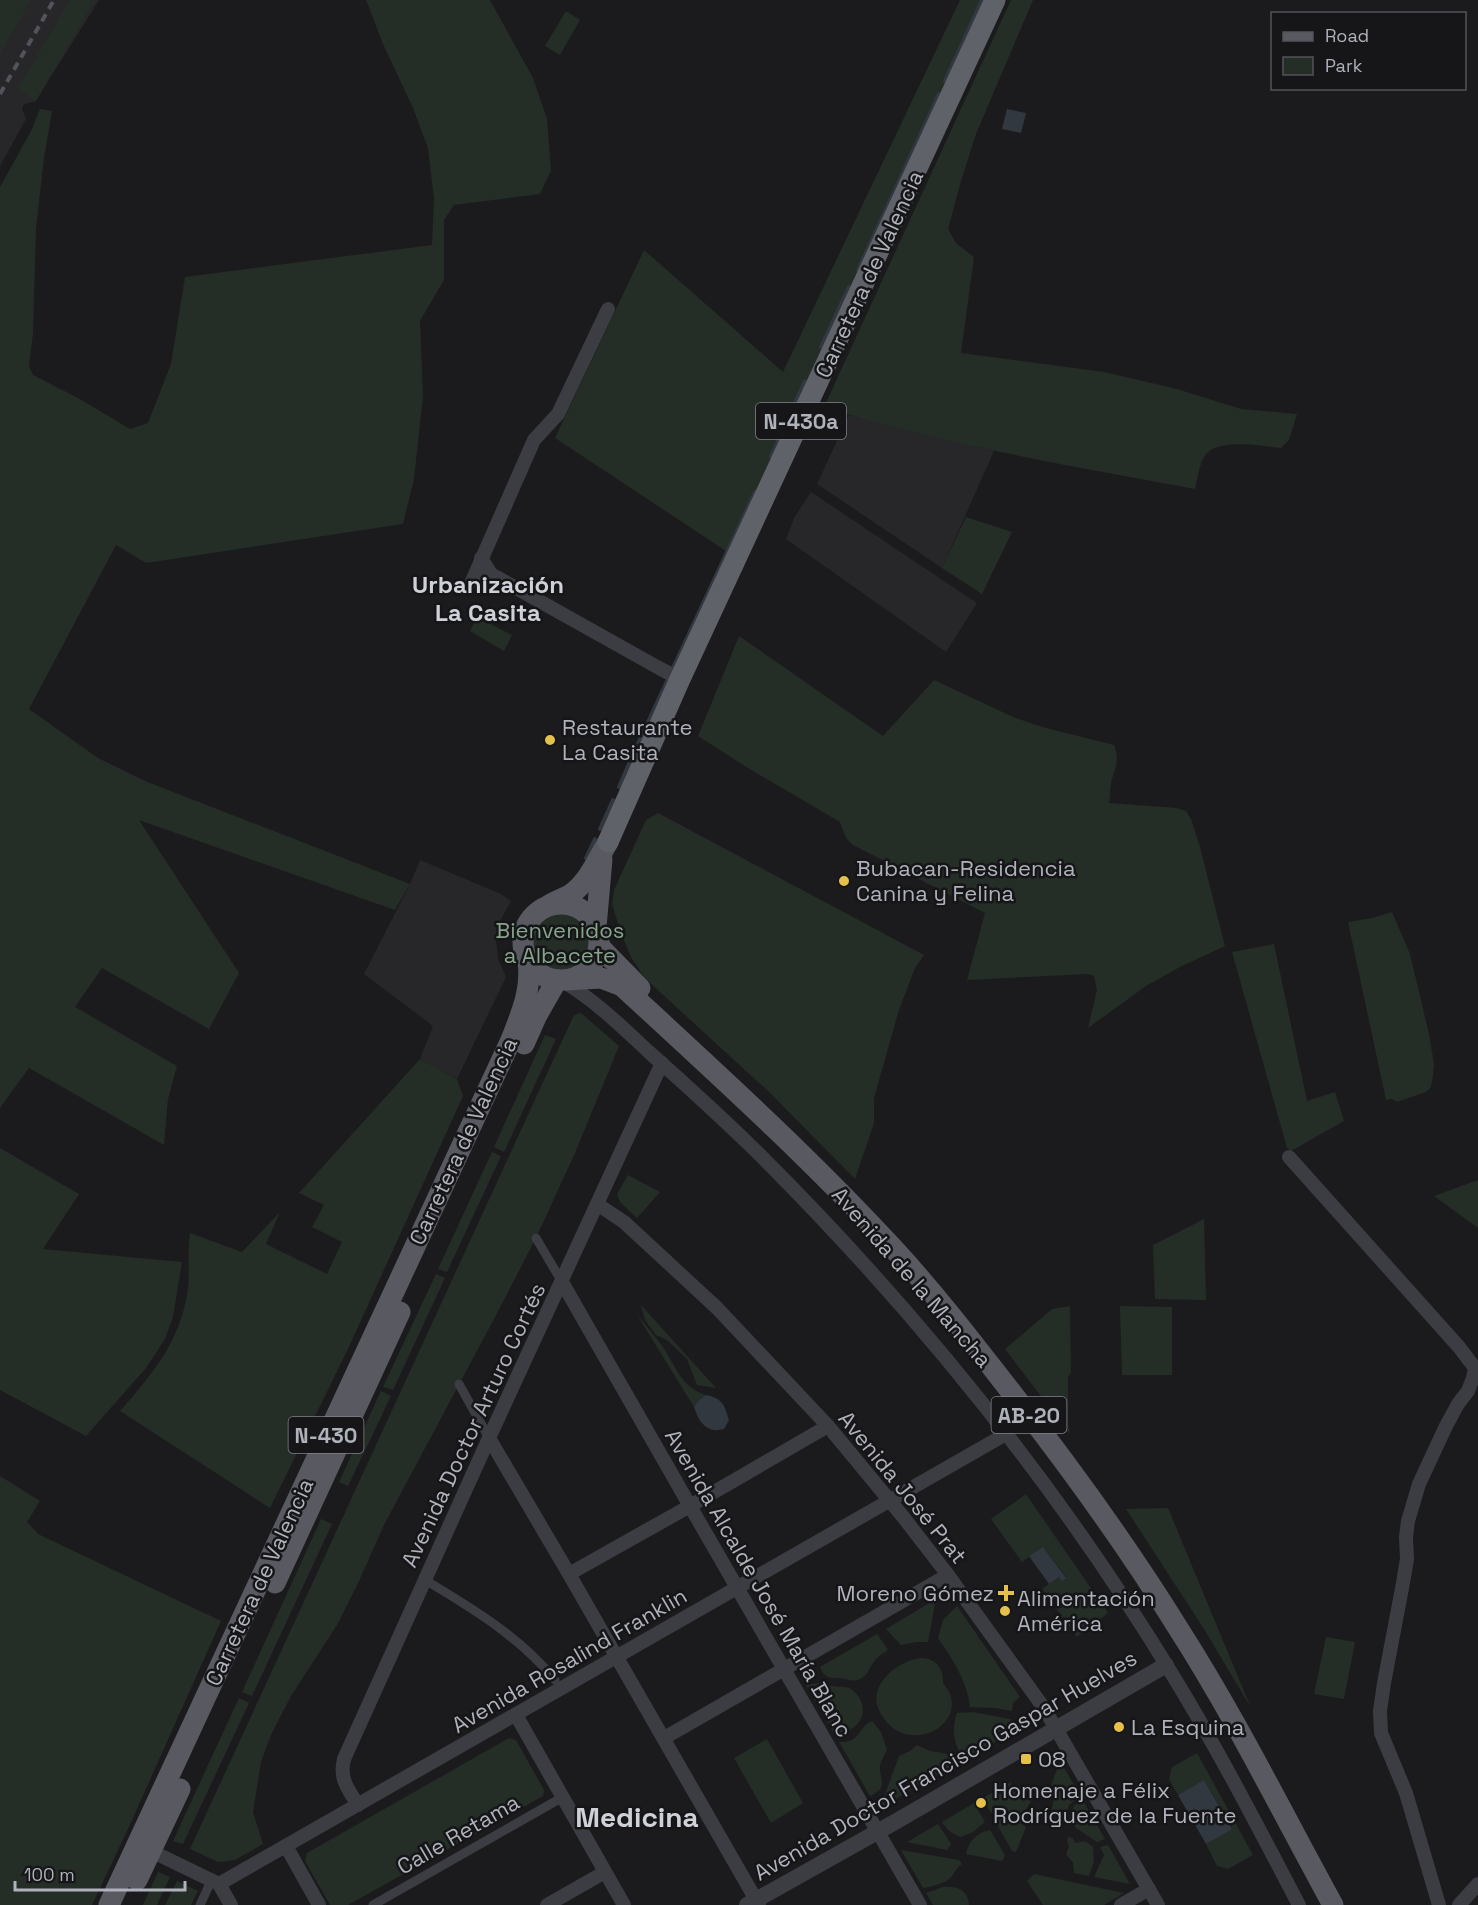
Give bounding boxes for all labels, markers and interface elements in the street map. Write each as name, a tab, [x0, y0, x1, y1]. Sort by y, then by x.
legend	[1271, 12, 1466, 90]
text: Road	[1325, 24, 1369, 47]
text: Park	[1325, 54, 1363, 77]
street label: Carretera de Valencia	[809, 166, 930, 382]
road number: N-430a	[756, 403, 846, 439]
district label: Urbanización La Casita	[412, 569, 564, 628]
place label: Restaurante La Casita	[562, 713, 693, 766]
marker: Restaurante La Casita	[543, 733, 557, 747]
place label: Bubacan-Residencia Canina y Felina	[856, 854, 1076, 907]
marker: Bubacan-Residencia Canina y Felina	[837, 874, 851, 888]
park label: Bienvenidos a Albacete	[496, 916, 624, 969]
street label: Carretera de Valencia	[403, 1033, 524, 1249]
street label: Avenida de la Mancha	[826, 1181, 998, 1373]
street label: Avenida Doctor Arturo Cortés	[395, 1278, 551, 1572]
road number: AB-20	[992, 1397, 1066, 1433]
street label: Avenida José Prat	[833, 1405, 973, 1569]
road number: N-430	[288, 1417, 364, 1453]
street label: Avenida Alcalde José María Blanc	[659, 1424, 859, 1742]
street label: Carretera de Valencia	[199, 1474, 320, 1690]
place label: Moreno Gómez	[837, 1579, 994, 1607]
street label: Avenida Rosalind Franklin	[446, 1581, 692, 1739]
place label: Alimentación América	[1017, 1584, 1155, 1637]
marker: Moreno Gómez	[999, 1586, 1013, 1600]
marker: Alimentación América	[998, 1604, 1012, 1618]
street label: Avenida Doctor Francisco Gaspar Huelves	[748, 1643, 1142, 1887]
place label: La Esquina	[1131, 1713, 1245, 1741]
marker: La Esquina	[1112, 1720, 1126, 1734]
place label: 08	[1038, 1745, 1066, 1773]
marker: 08	[1019, 1752, 1033, 1766]
place label: Homenaje a Félix Rodríguez de la Fuente	[993, 1776, 1237, 1829]
street label: Calle Retama	[392, 1787, 525, 1880]
marker: Homenaje a Félix Rodríguez de la Fuente	[974, 1796, 988, 1810]
district label: Medicina	[575, 1799, 699, 1835]
scale bar	[15, 1854, 184, 1892]
text: 100 m	[24, 1863, 75, 1886]

